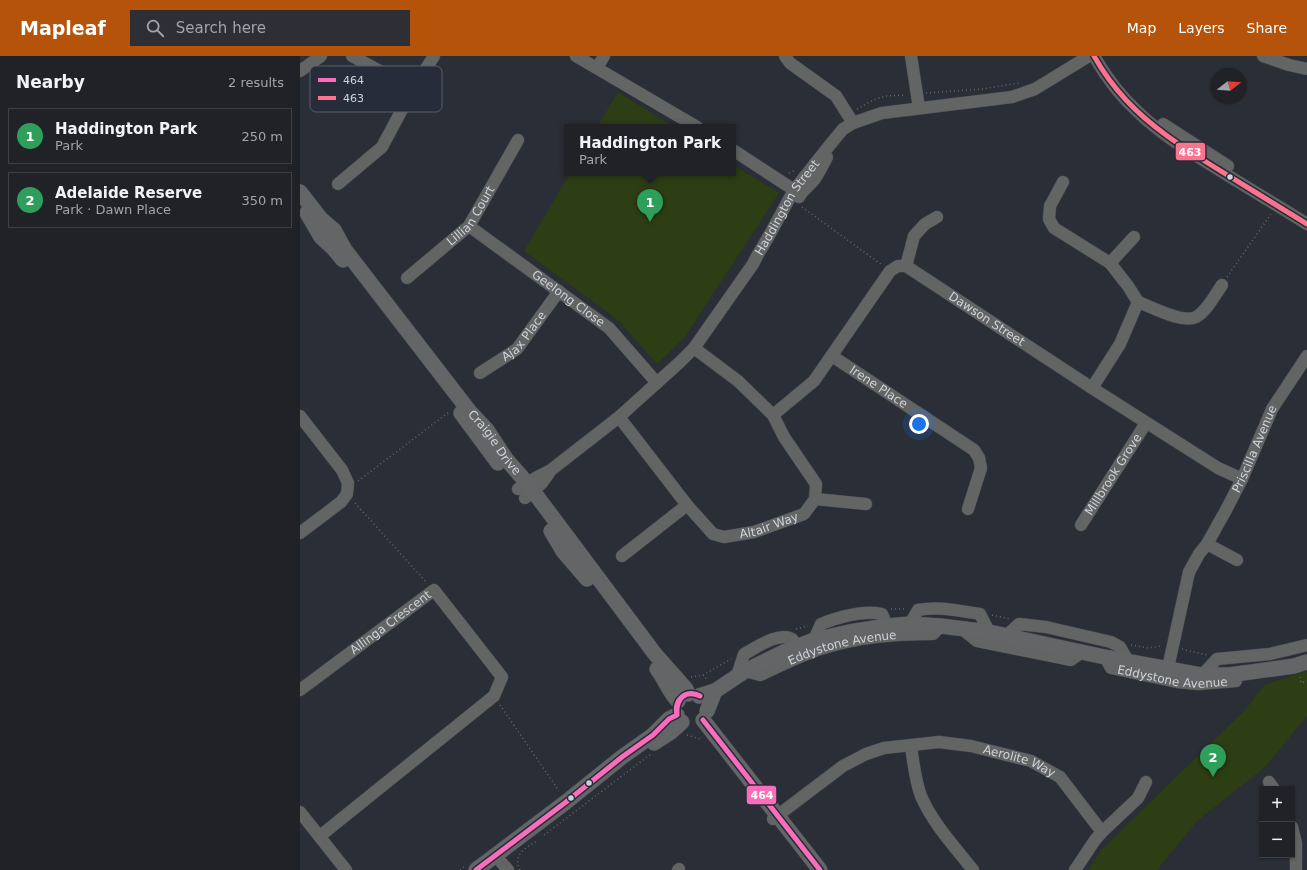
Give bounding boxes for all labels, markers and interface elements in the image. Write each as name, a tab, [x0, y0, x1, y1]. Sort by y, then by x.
search box	[130, 10, 410, 46]
text: Mapleaf	[20, 17, 106, 39]
icon: search	[144, 17, 166, 39]
text: Search here	[176, 19, 266, 37]
text: Map	[1127, 20, 1156, 36]
text: Layers	[1178, 20, 1225, 36]
text: Share	[1247, 20, 1287, 36]
legend	[310, 66, 442, 112]
north arrow	[1211, 68, 1247, 104]
text: Nearby	[16, 72, 85, 92]
text: 464	[343, 74, 364, 87]
text: 2 results	[228, 75, 284, 90]
text: 463	[343, 92, 364, 105]
text: Haddington Park	[55, 120, 197, 138]
popup	[564, 124, 736, 176]
text: 1	[25, 129, 35, 144]
text: 250 m	[241, 129, 283, 144]
text: Haddington Park	[579, 134, 721, 152]
text: Park	[55, 138, 83, 153]
line badge: 463	[1175, 142, 1206, 161]
text: 463	[1179, 146, 1201, 159]
text: Park	[579, 152, 607, 167]
street label: Haddington Street	[752, 157, 822, 258]
unlabelled marker	[1225, 172, 1235, 182]
street label: Lillian Court	[444, 183, 498, 249]
text: Adelaide Reserve	[55, 184, 202, 202]
pin: 1	[637, 189, 663, 222]
text: 2	[25, 193, 35, 208]
text: 350 m	[241, 193, 283, 208]
text: Park · Dawn Place	[55, 202, 171, 217]
street label: Geelong Close	[529, 267, 608, 330]
street label: Dawson Street	[946, 289, 1028, 349]
street label: Ajax Place	[499, 309, 549, 364]
street label: Irene Place	[847, 363, 910, 411]
street label: Priscilla Avenue	[1229, 403, 1280, 495]
street label: Craigie Drive	[465, 407, 524, 478]
your location	[909, 414, 929, 434]
street label: Millbrook Grove	[1082, 431, 1144, 518]
street label: Altair Way	[738, 510, 800, 541]
street label: Allinga Crescent	[347, 587, 434, 657]
street label: Eddystone Avenue	[786, 628, 897, 668]
street label: Eddystone Avenue	[1116, 663, 1228, 691]
street label: Aerolite Way	[982, 742, 1058, 780]
pin: 2	[1200, 744, 1226, 777]
unlabelled marker	[584, 778, 594, 788]
line badge: 464	[746, 785, 777, 805]
map controls	[1259, 786, 1295, 858]
button: +	[1259, 786, 1295, 822]
text: 464	[751, 789, 774, 802]
unlabelled marker	[566, 793, 576, 803]
button: −	[1259, 822, 1295, 858]

